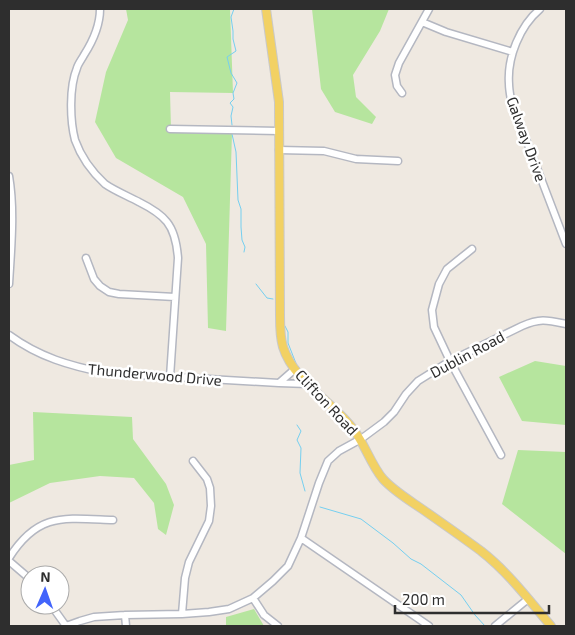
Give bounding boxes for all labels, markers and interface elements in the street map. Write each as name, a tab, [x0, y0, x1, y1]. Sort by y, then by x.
street label: Galway Drive	[503, 94, 551, 184]
street label: Dublin Road	[427, 327, 507, 381]
street label: Thunderwood Drive	[87, 359, 223, 389]
street label: Clifton Road	[292, 365, 362, 439]
north arrow	[20, 565, 70, 615]
text: N	[40, 568, 51, 585]
scale bar	[395, 582, 549, 614]
text: 200 m	[402, 590, 445, 608]

